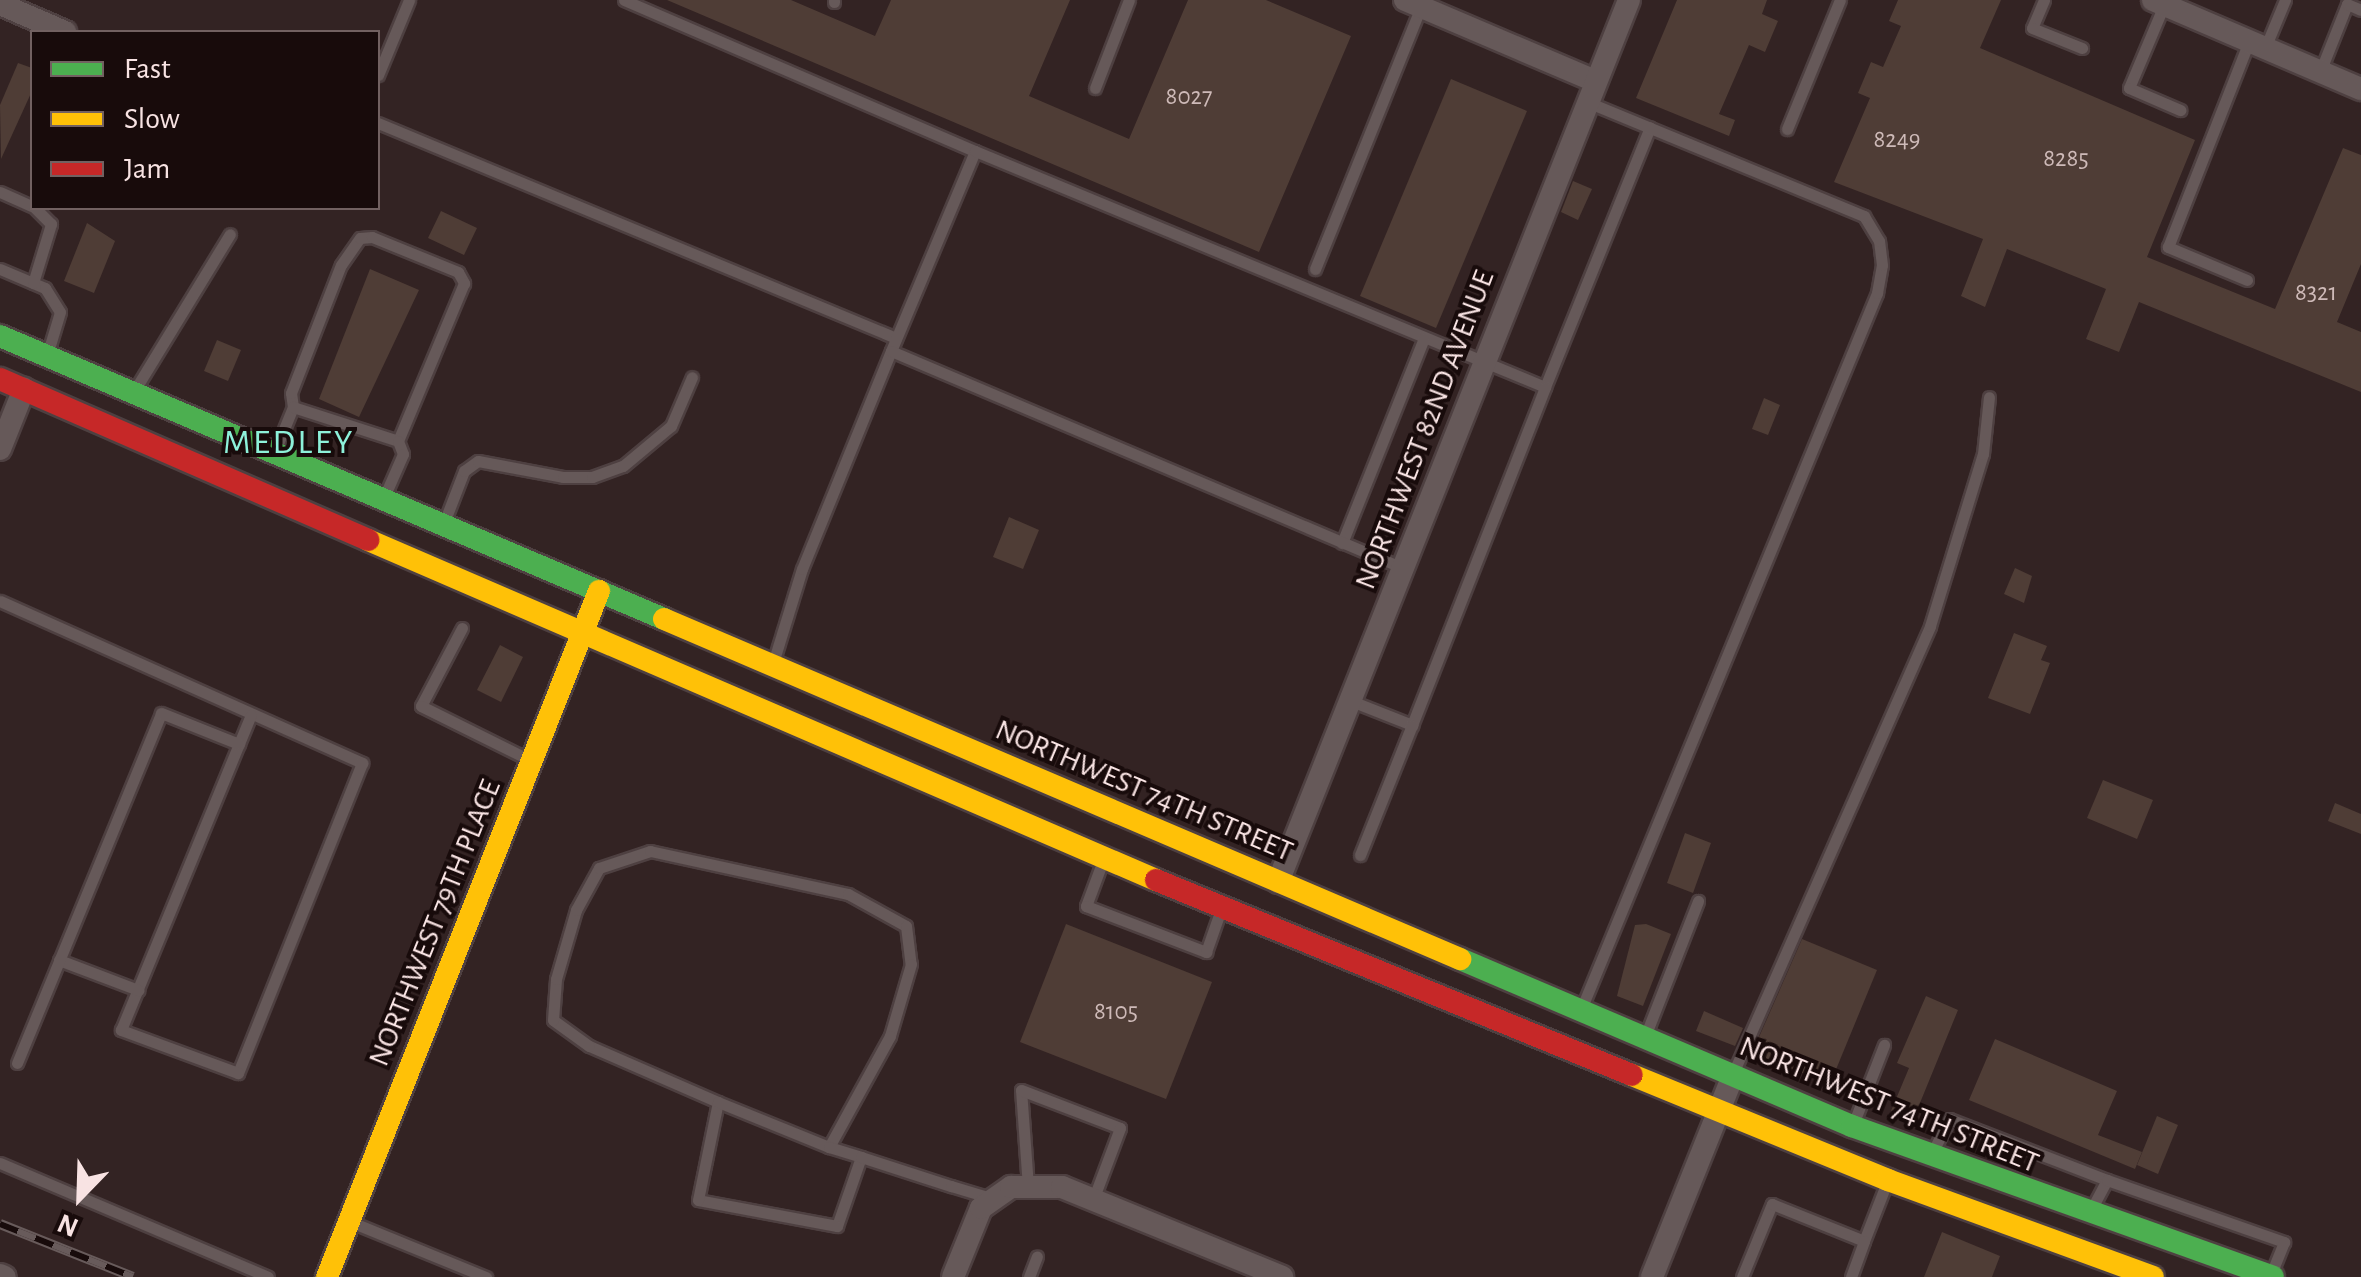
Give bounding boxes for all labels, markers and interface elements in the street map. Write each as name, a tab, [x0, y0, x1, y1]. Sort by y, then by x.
legend	[30, 30, 380, 210]
text: Fast	[124, 54, 171, 84]
house number: 8027	[1166, 82, 1212, 112]
text: Slow	[124, 104, 180, 134]
house number: 8249	[1874, 125, 1920, 155]
house number: 8285	[2043, 144, 2089, 174]
text: Jam	[124, 154, 170, 184]
street label: NORTHWEST 82ND AVENUE	[1348, 266, 1502, 594]
house number: 8321	[2295, 278, 2337, 308]
district label: MEDLEY	[223, 422, 355, 464]
street label: NORTHWEST 74TH STREET	[990, 712, 1298, 870]
street label: NORTHWEST 79TH PLACE	[361, 775, 509, 1071]
house number: 8105	[1094, 997, 1138, 1027]
street label: NORTHWEST 74TH STREET	[1734, 1028, 2044, 1182]
north arrow	[30, 1147, 130, 1247]
text: N	[54, 1208, 83, 1241]

